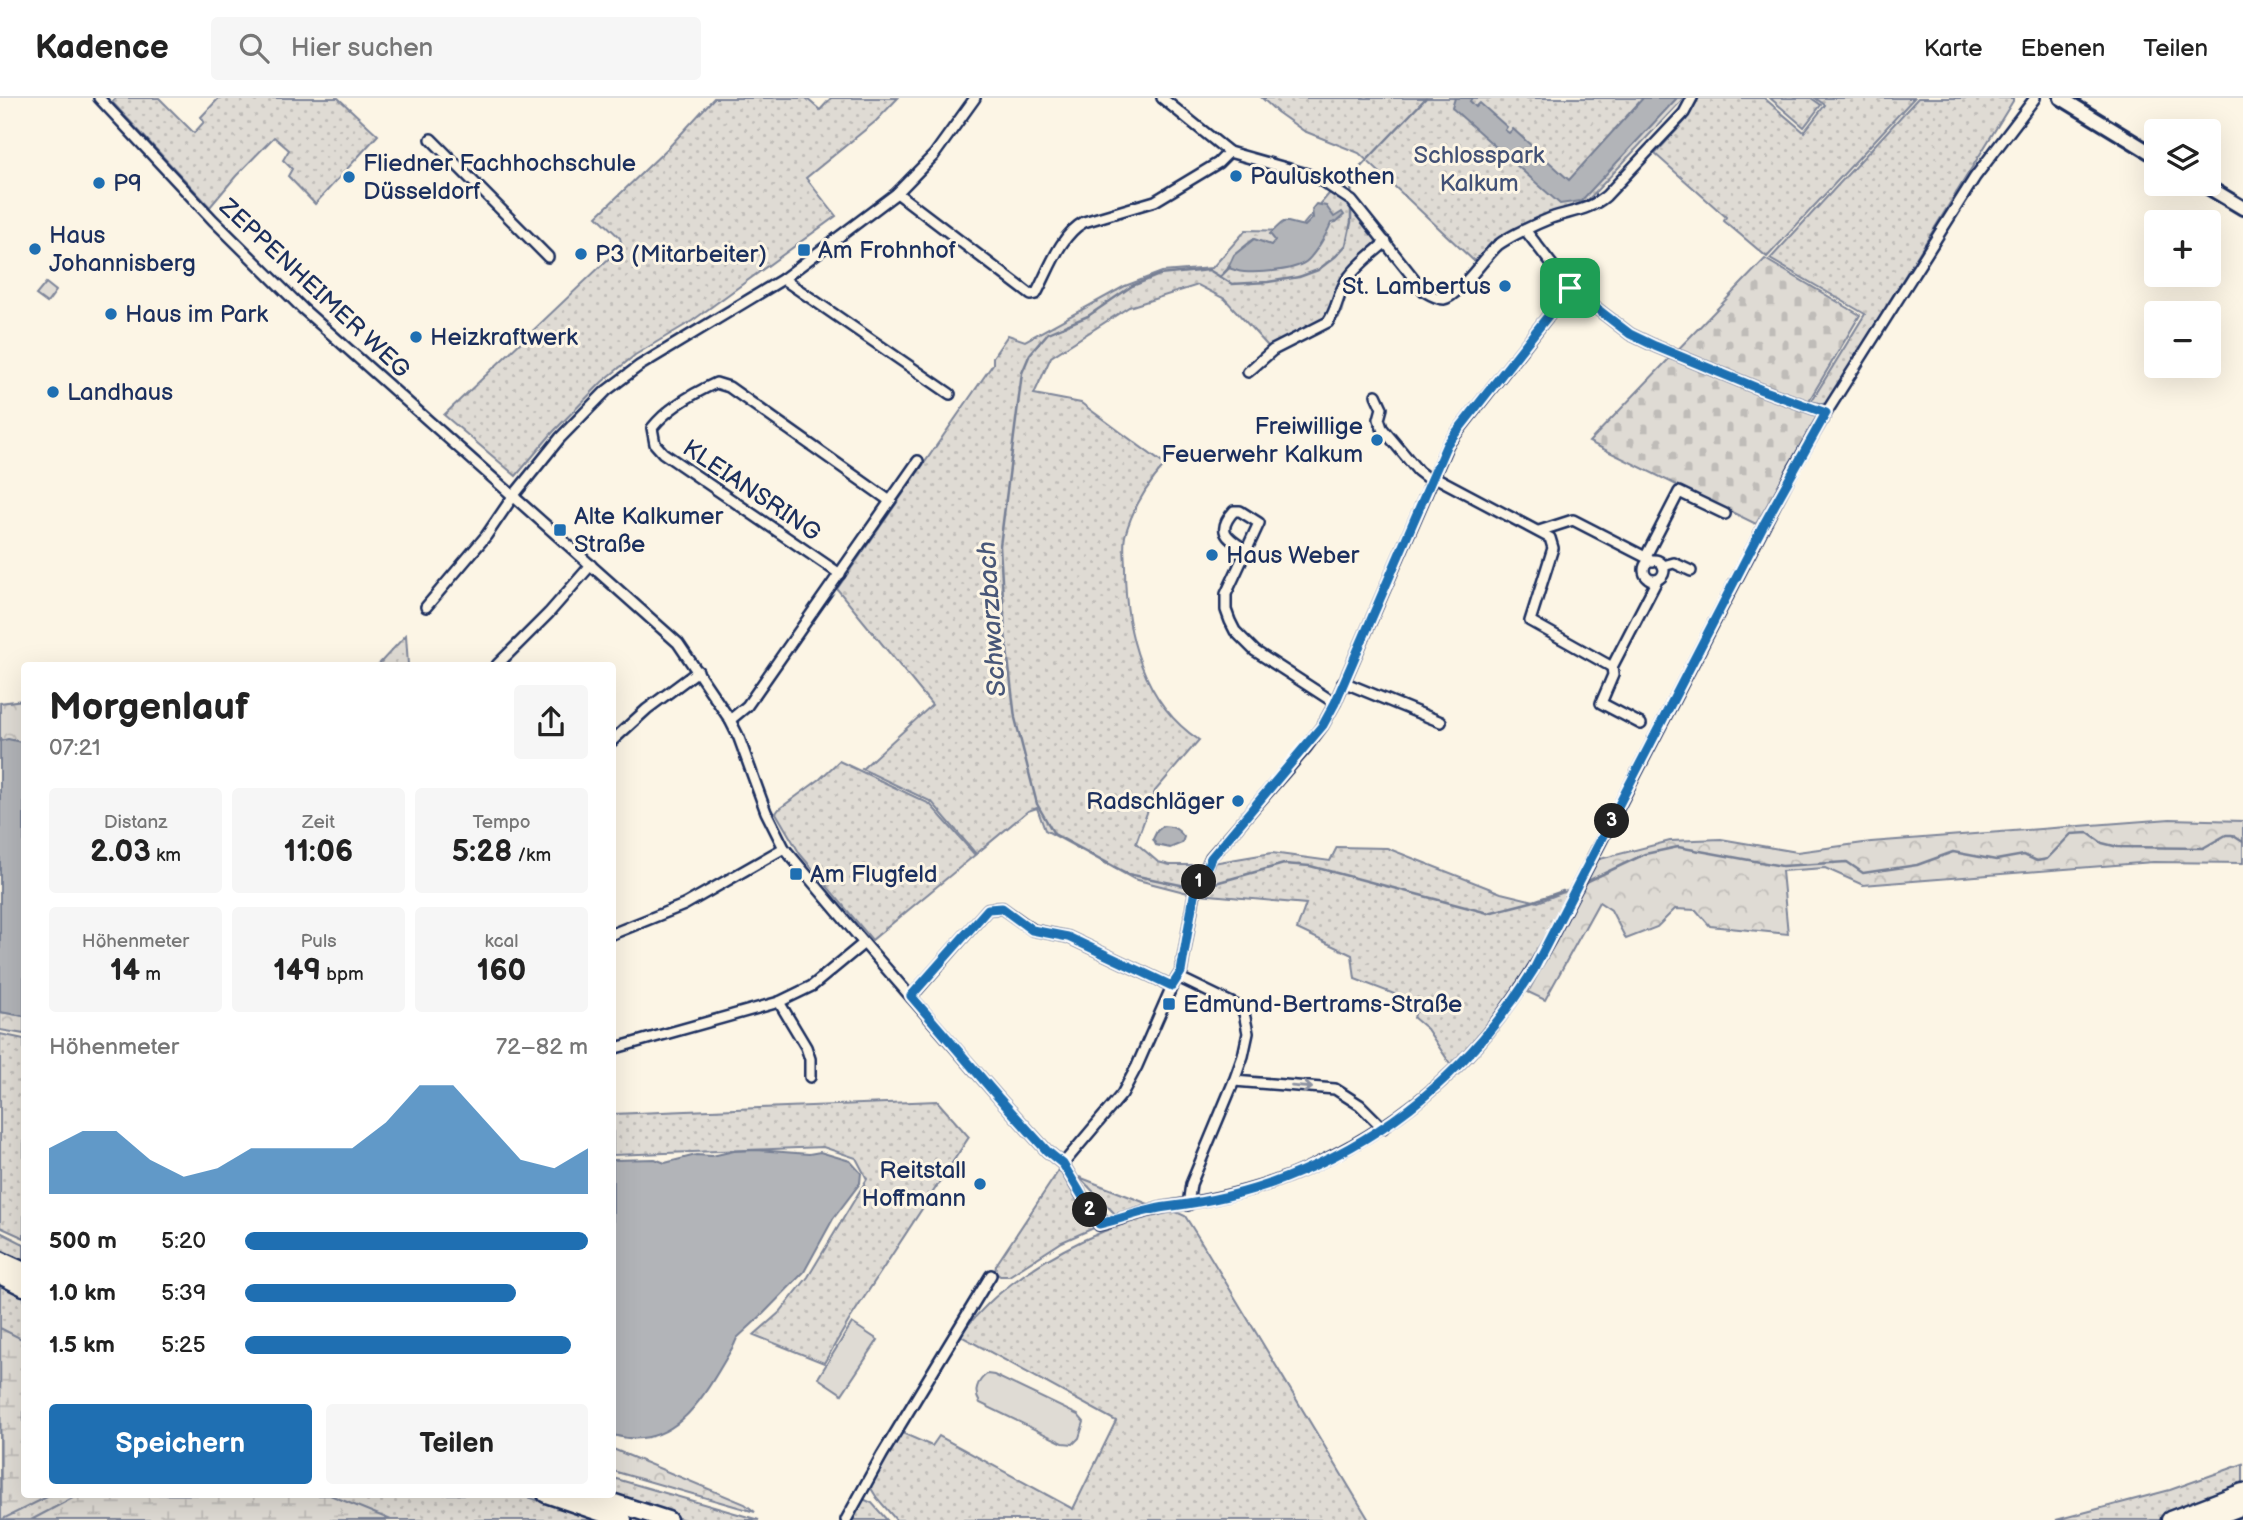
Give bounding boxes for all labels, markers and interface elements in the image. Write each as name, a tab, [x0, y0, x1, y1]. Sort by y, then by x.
search box	[211, 17, 701, 80]
text: Kadence	[35, 28, 169, 68]
icon: search	[235, 29, 273, 67]
text: Hier suchen	[291, 33, 433, 64]
text: Karte	[1924, 34, 1982, 63]
text: Ebenen	[2020, 34, 2105, 63]
text: Teilen	[2143, 34, 2208, 63]
map controls	[2144, 119, 2221, 378]
button: layers	[2144, 119, 2221, 196]
park label: Schlosspark Kalkum	[1413, 141, 1545, 198]
place label: Fliedner Fachhochschule Düsseldorf	[363, 149, 636, 206]
place label: Pauluskothen	[1250, 162, 1395, 191]
marker: Pauluskothen	[1228, 168, 1244, 184]
place label: P9	[113, 169, 142, 198]
marker: Fliedner Fachhochschule Düsseldorf	[341, 169, 357, 185]
marker: P9	[91, 175, 107, 191]
street label: ZEPPENHEIMER WEG	[213, 192, 416, 384]
button: +	[2144, 210, 2221, 287]
place label: Haus Johannisberg	[49, 221, 196, 278]
place label: Am Frohnhof	[818, 236, 957, 265]
place label: P3 (Mitarbeiter)	[595, 240, 767, 269]
marker: Haus Johannisberg	[27, 241, 43, 257]
marker: Am Frohnhof	[796, 242, 812, 258]
marker: P3 (Mitarbeiter)	[573, 246, 589, 262]
pin	[1540, 258, 1600, 318]
icon: arrive	[1551, 269, 1589, 307]
place label: St. Lambertus	[1342, 272, 1491, 301]
marker: St. Lambertus	[1497, 278, 1513, 294]
place label: Haus im Park	[125, 300, 268, 329]
button: −	[2144, 301, 2221, 378]
marker: Haus im Park	[103, 306, 119, 322]
place label: Heizkraftwerk	[430, 323, 578, 352]
marker: Heizkraftwerk	[408, 329, 424, 345]
place label: Landhaus	[67, 378, 173, 407]
marker: Landhaus	[45, 384, 61, 400]
place label: Freiwillige Feuerwehr Kalkum	[1161, 412, 1363, 469]
marker: Freiwillige Feuerwehr Kalkum	[1369, 432, 1385, 448]
street label: KLEIANSRING	[677, 434, 826, 547]
place label: Alte Kalkumer Straße	[574, 502, 724, 559]
marker: Alte Kalkumer Straße	[552, 522, 568, 538]
water label: Schwarzbach	[972, 540, 1013, 698]
place label: Haus Weber	[1226, 541, 1359, 570]
marker: Haus Weber	[1204, 547, 1220, 563]
text: Morgenlauf	[49, 685, 249, 730]
button: share	[514, 685, 588, 759]
text: 07:21	[49, 734, 101, 762]
place label: Radschläger	[1086, 787, 1224, 816]
marker: Radschläger	[1230, 793, 1246, 809]
pin: 3	[1594, 804, 1630, 838]
text: 3	[1606, 809, 1617, 832]
text: Distanz	[104, 811, 167, 834]
text: Zeit	[302, 811, 335, 834]
text: Tempo	[472, 811, 531, 834]
text: 2.03	[90, 834, 151, 870]
text: 11:06	[284, 834, 353, 870]
text: 5:28	[452, 834, 512, 870]
text: km	[151, 844, 181, 867]
text: /km	[512, 844, 551, 867]
place label: Am Flugfeld	[810, 860, 938, 889]
pin: 1	[1182, 864, 1216, 900]
marker: Am Flugfeld	[788, 866, 804, 882]
text: 1	[1195, 870, 1203, 893]
text: Höhenmeter	[82, 930, 189, 953]
text: Puls	[300, 930, 337, 953]
text: kcal	[484, 930, 519, 953]
text: 14	[110, 953, 140, 989]
text: 149	[273, 953, 321, 989]
text: 160	[477, 953, 526, 989]
text: m	[140, 963, 161, 986]
text: bpm	[321, 963, 364, 986]
place label: Edmund-Bertrams-Straße	[1183, 990, 1462, 1019]
marker: Edmund-Bertrams-Straße	[1161, 996, 1177, 1012]
text: Höhenmeter	[49, 1033, 179, 1061]
text: 72–82 m	[496, 1033, 588, 1061]
one-way arrow	[1291, 1081, 1313, 1094]
place label: Reitstall Hoffmann	[861, 1156, 966, 1213]
marker: Reitstall Hoffmann	[972, 1176, 988, 1192]
pin: 2	[1072, 1192, 1108, 1228]
text: 2	[1084, 1198, 1095, 1221]
text: 500 m	[49, 1227, 117, 1255]
text: 5:20	[161, 1227, 206, 1255]
text: 1.0 km	[49, 1279, 116, 1307]
text: 5:39	[161, 1279, 206, 1307]
text: 1.5 km	[49, 1331, 115, 1359]
text: 5:25	[161, 1331, 206, 1359]
button: Speichern	[49, 1404, 312, 1484]
button: Teilen	[326, 1404, 588, 1484]

